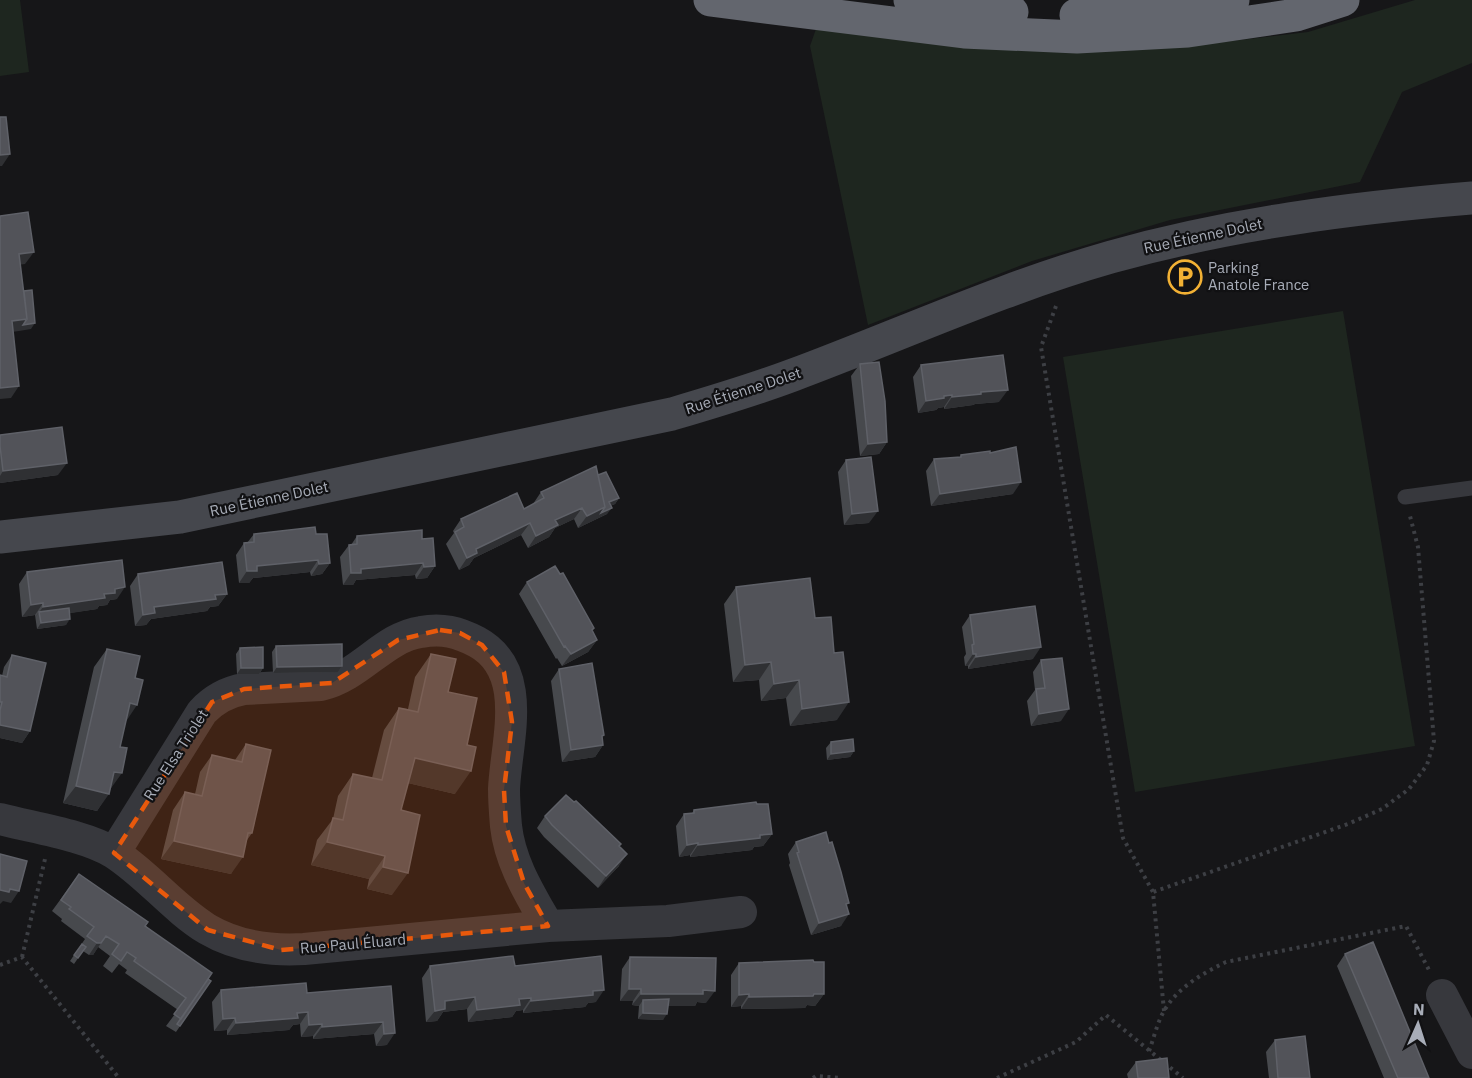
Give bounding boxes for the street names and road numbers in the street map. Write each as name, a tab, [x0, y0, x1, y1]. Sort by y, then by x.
street label: Rue Étienne Dolet	[1142, 214, 1264, 257]
street label: Rue Étienne Dolet	[682, 363, 803, 418]
street label: Rue Étienne Dolet	[208, 477, 330, 520]
street label: Rue Elsa Triolet	[139, 706, 212, 804]
street label: Rue Paul Éluard	[299, 929, 407, 958]

